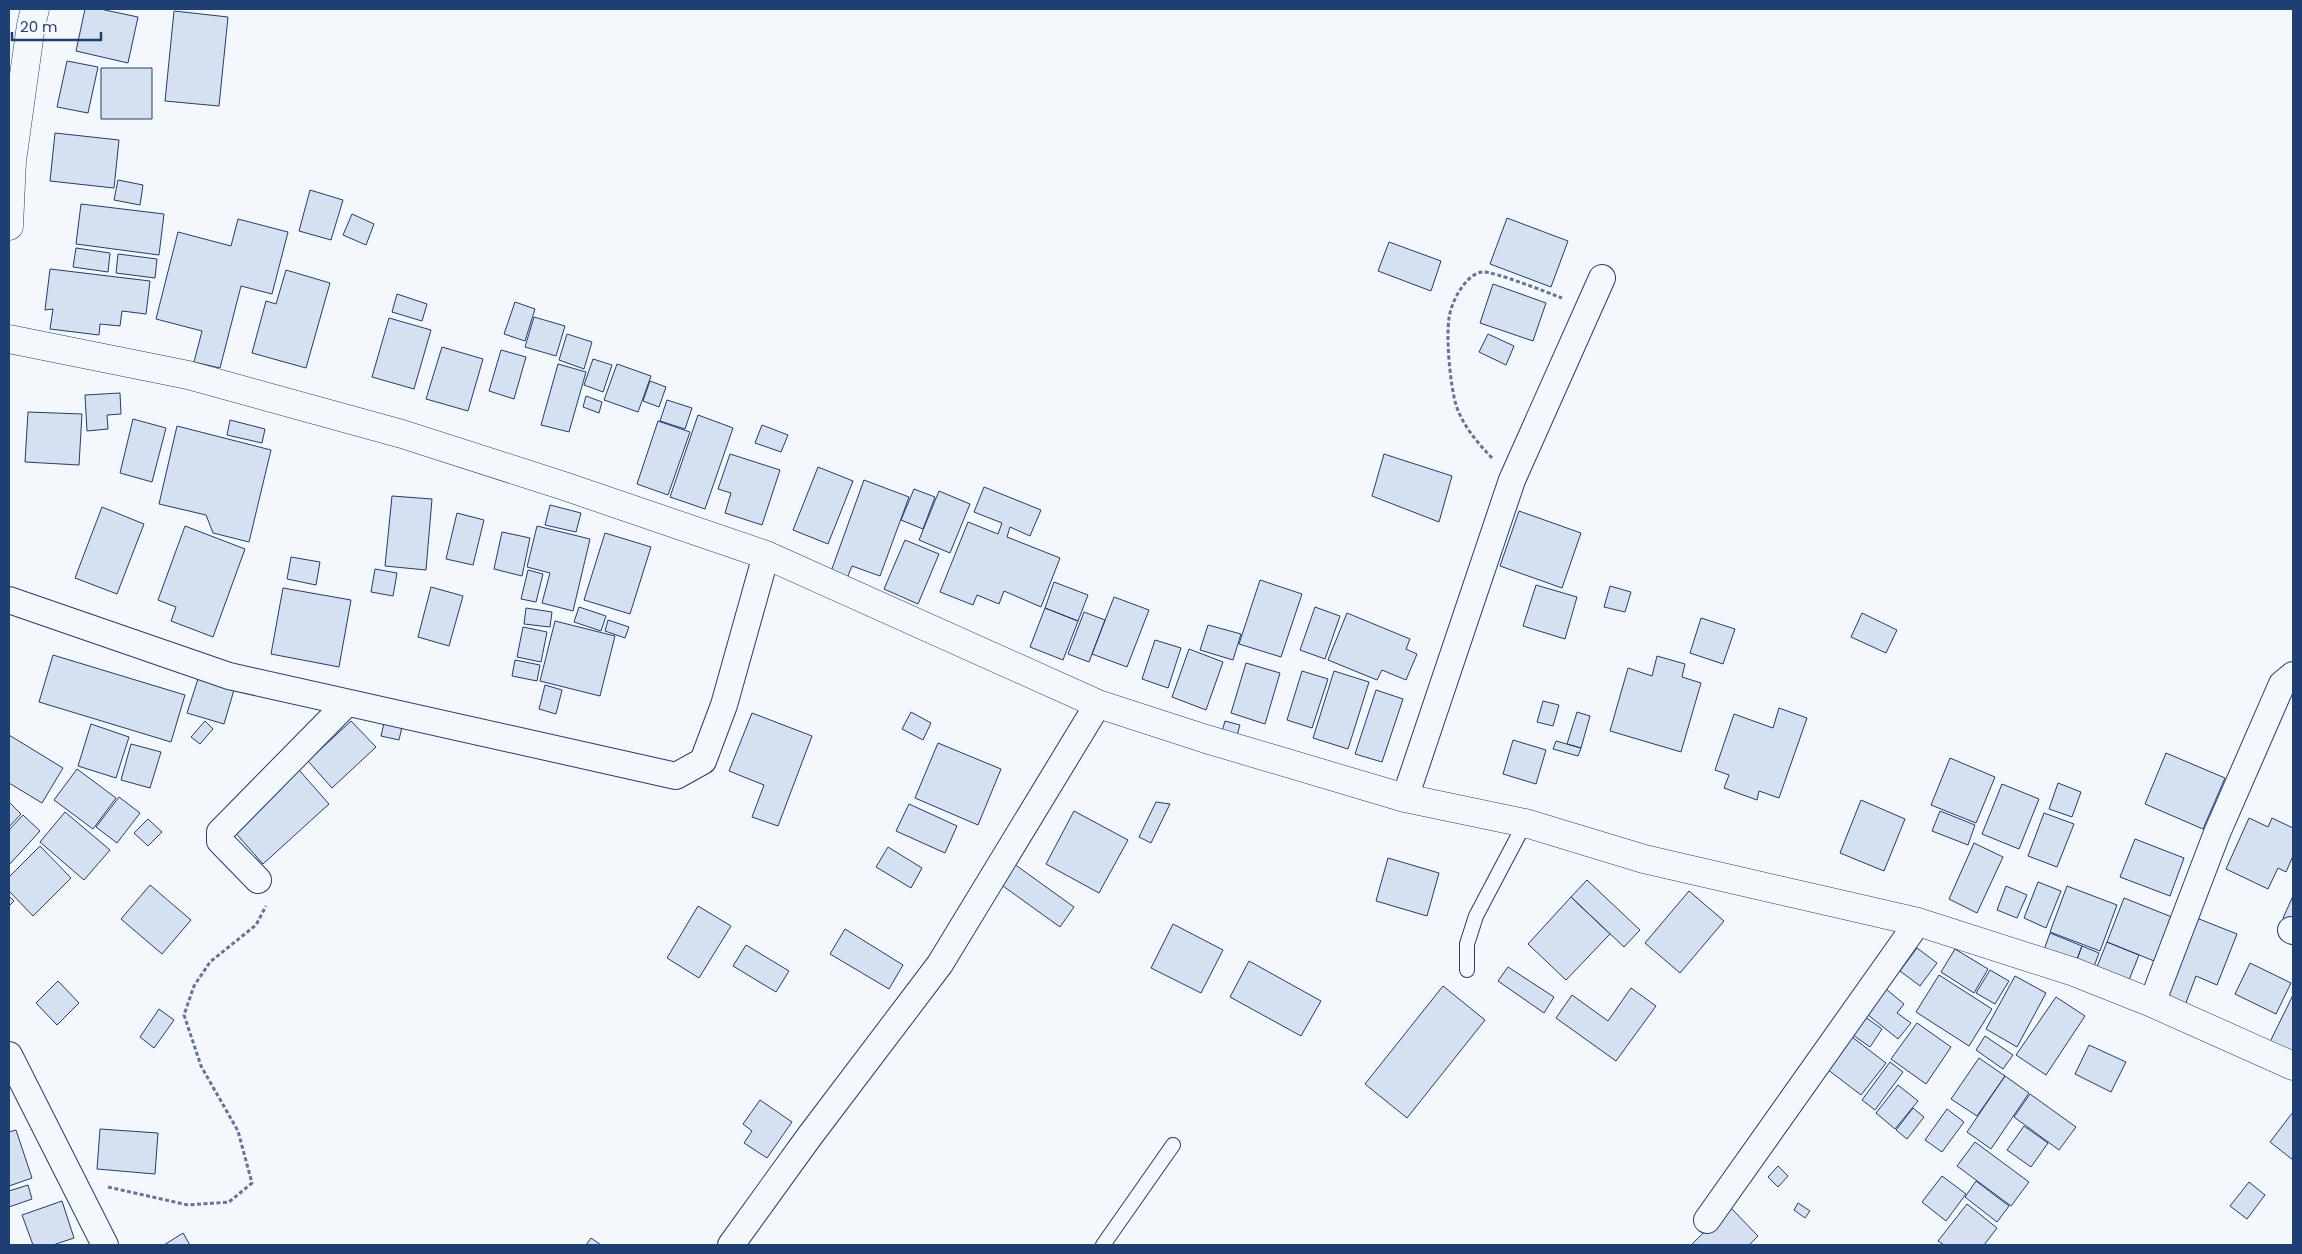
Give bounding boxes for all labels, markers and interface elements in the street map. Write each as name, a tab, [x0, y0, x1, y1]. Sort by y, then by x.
scale bar	[12, 10, 101, 42]
text: 20 m	[20, 16, 58, 37]

